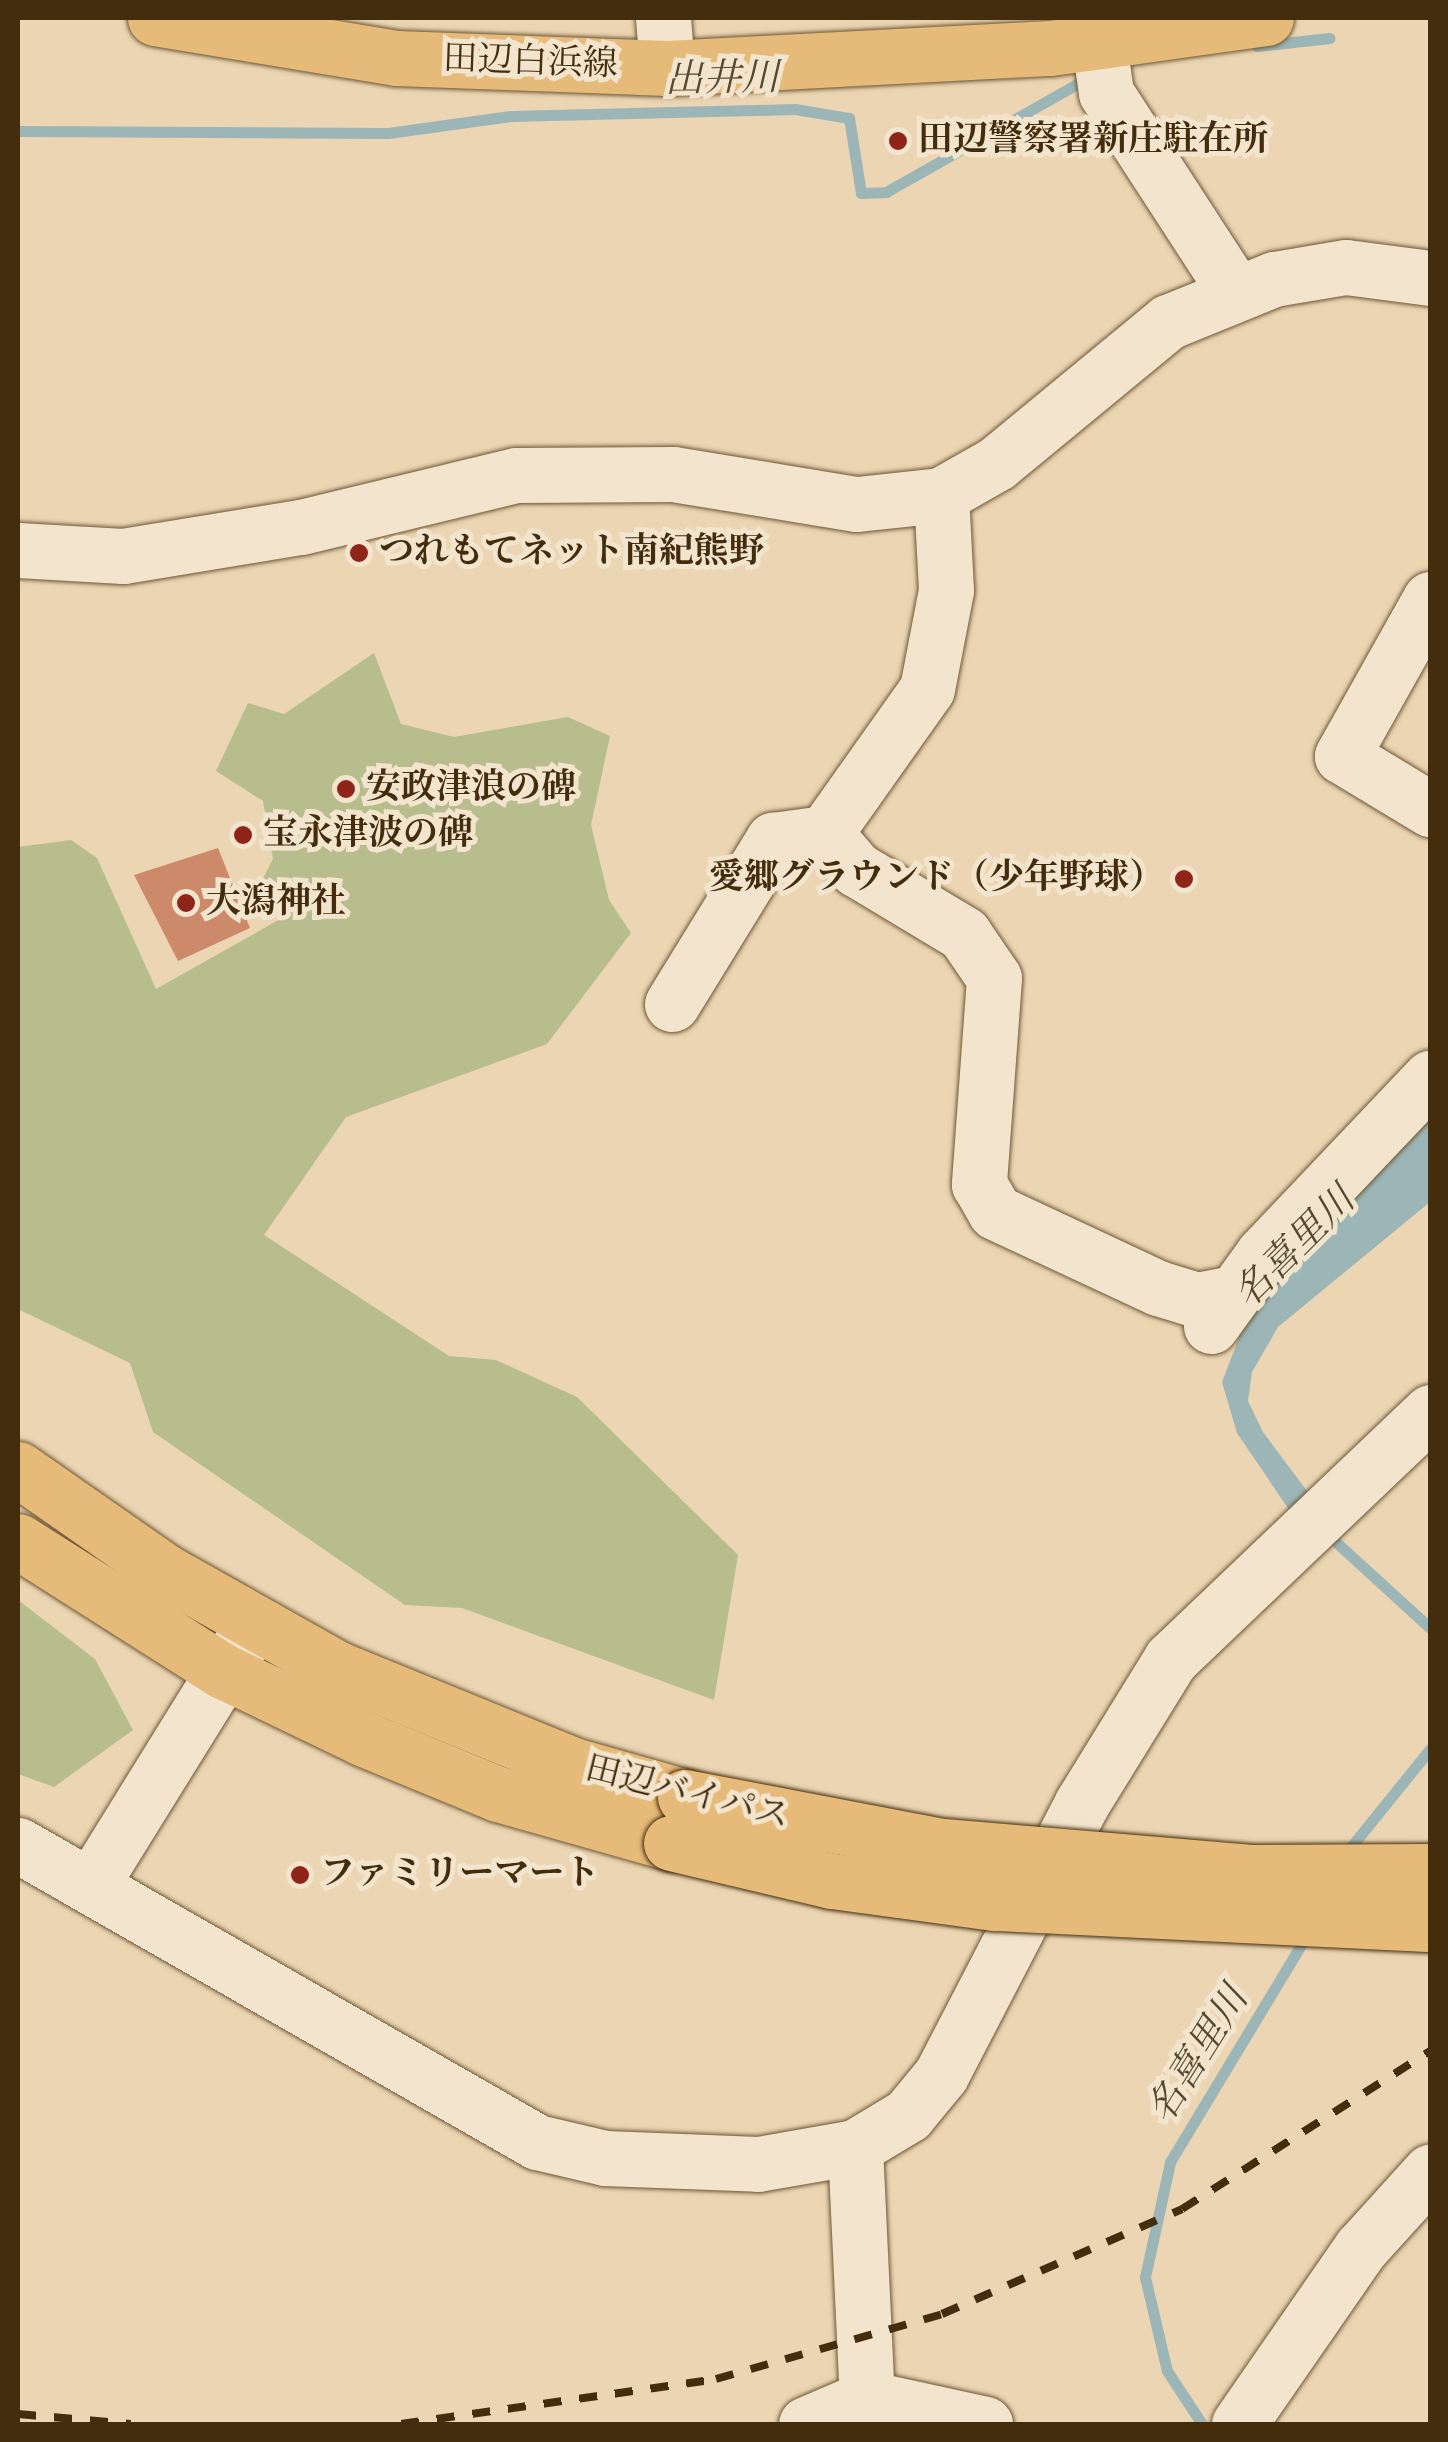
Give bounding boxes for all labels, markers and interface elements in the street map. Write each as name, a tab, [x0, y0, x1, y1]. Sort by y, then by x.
street label: 田辺白浜線	[442, 39, 618, 87]
water label: 出井川	[665, 57, 779, 105]
place label: 田辺警察署新庄駐在所	[918, 120, 1268, 162]
marker: 田辺警察署新庄駐在所	[887, 130, 909, 152]
place label: つれもてネット南紀熊野	[379, 532, 764, 574]
marker: つれもてネット南紀熊野	[348, 542, 370, 564]
place label: 安政津浪の碑	[366, 768, 576, 810]
marker: 安政津浪の碑	[335, 778, 357, 800]
place label: 宝永津波の碑	[263, 814, 473, 856]
marker: 宝永津波の碑	[232, 824, 254, 846]
place label: 愛郷グラウンド（少年野球）	[709, 858, 1164, 900]
marker: 愛郷グラウンド（少年野球）	[1173, 868, 1195, 890]
place label: 大潟神社	[206, 882, 346, 924]
marker: 大潟神社	[175, 892, 197, 914]
water label: 名喜里川	[1226, 1179, 1366, 1319]
street label: 田辺バイパス	[580, 1748, 794, 1840]
place label: ファミリーマート	[320, 1854, 600, 1896]
marker: ファミリーマート	[289, 1864, 311, 1886]
water label: 名喜里川	[1140, 1979, 1260, 2133]

